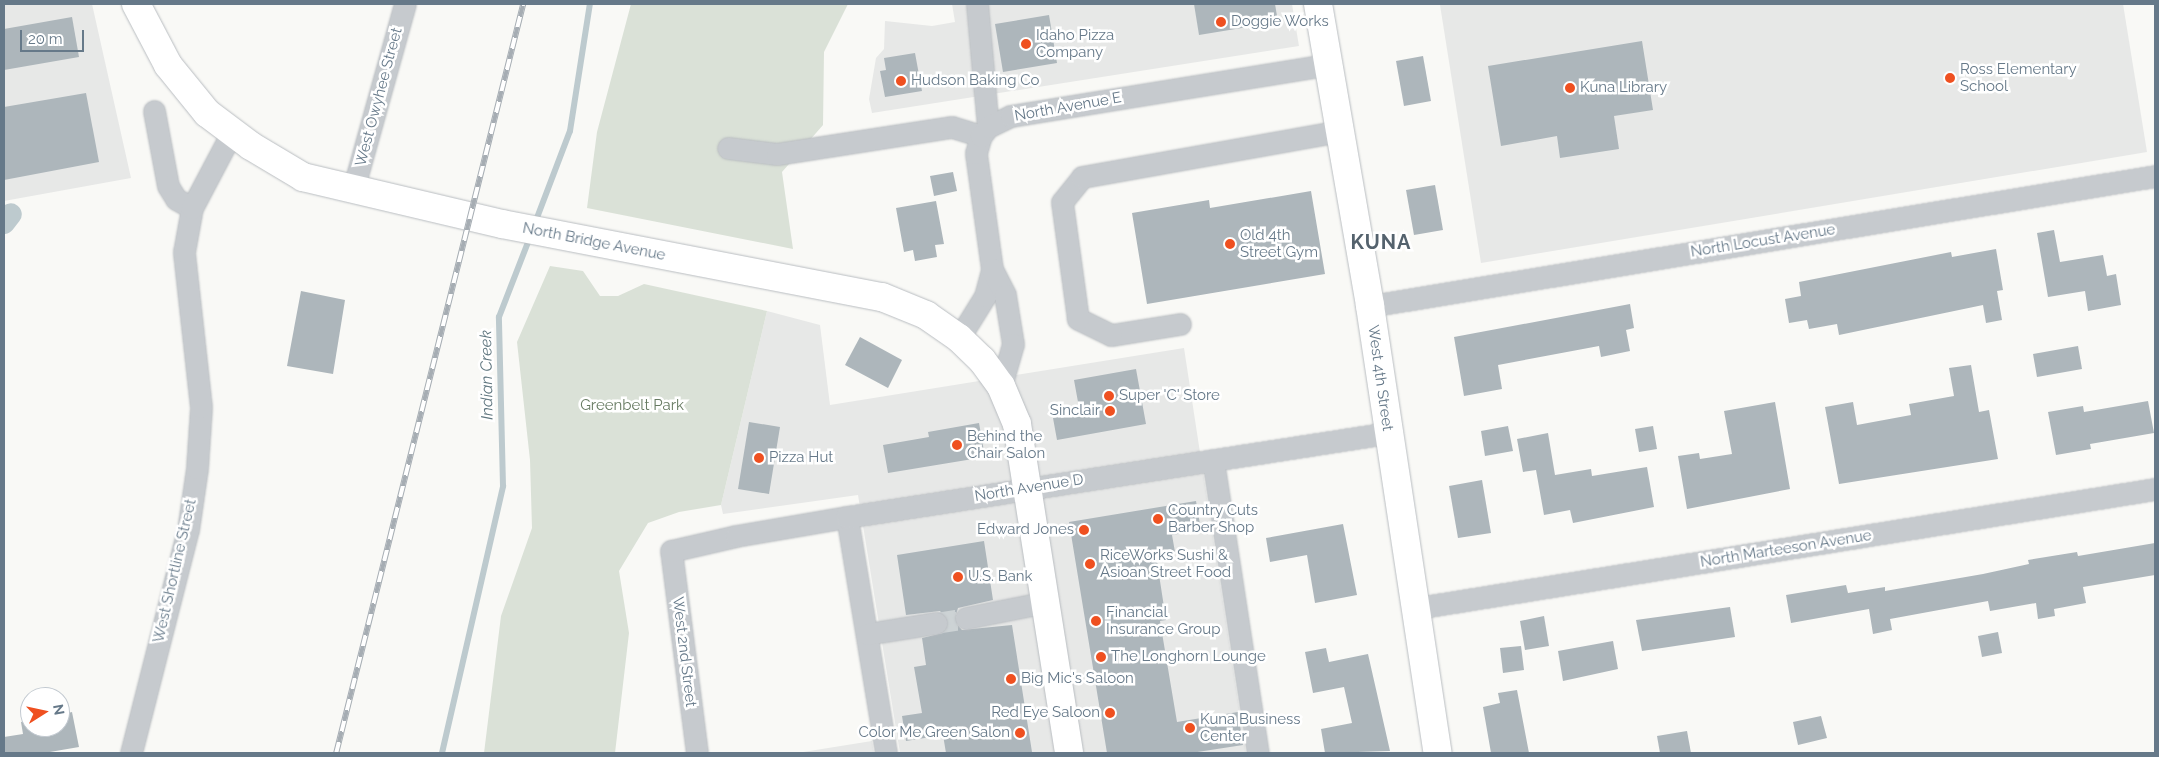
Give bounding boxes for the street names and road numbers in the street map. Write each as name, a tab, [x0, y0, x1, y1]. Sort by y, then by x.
street label: West Owyhee Street	[352, 26, 406, 168]
street label: North Avenue E	[1013, 89, 1123, 125]
street label: North Bridge Avenue	[521, 219, 667, 265]
street label: North Locust Avenue	[1689, 221, 1837, 261]
street label: West 4th Street	[1364, 324, 1396, 432]
street label: North Avenue D	[973, 470, 1085, 506]
street label: West Shortline Street	[150, 497, 200, 645]
street label: North Marteeson Avenue	[1699, 527, 1873, 571]
street label: West 2nd Street	[668, 596, 700, 708]

